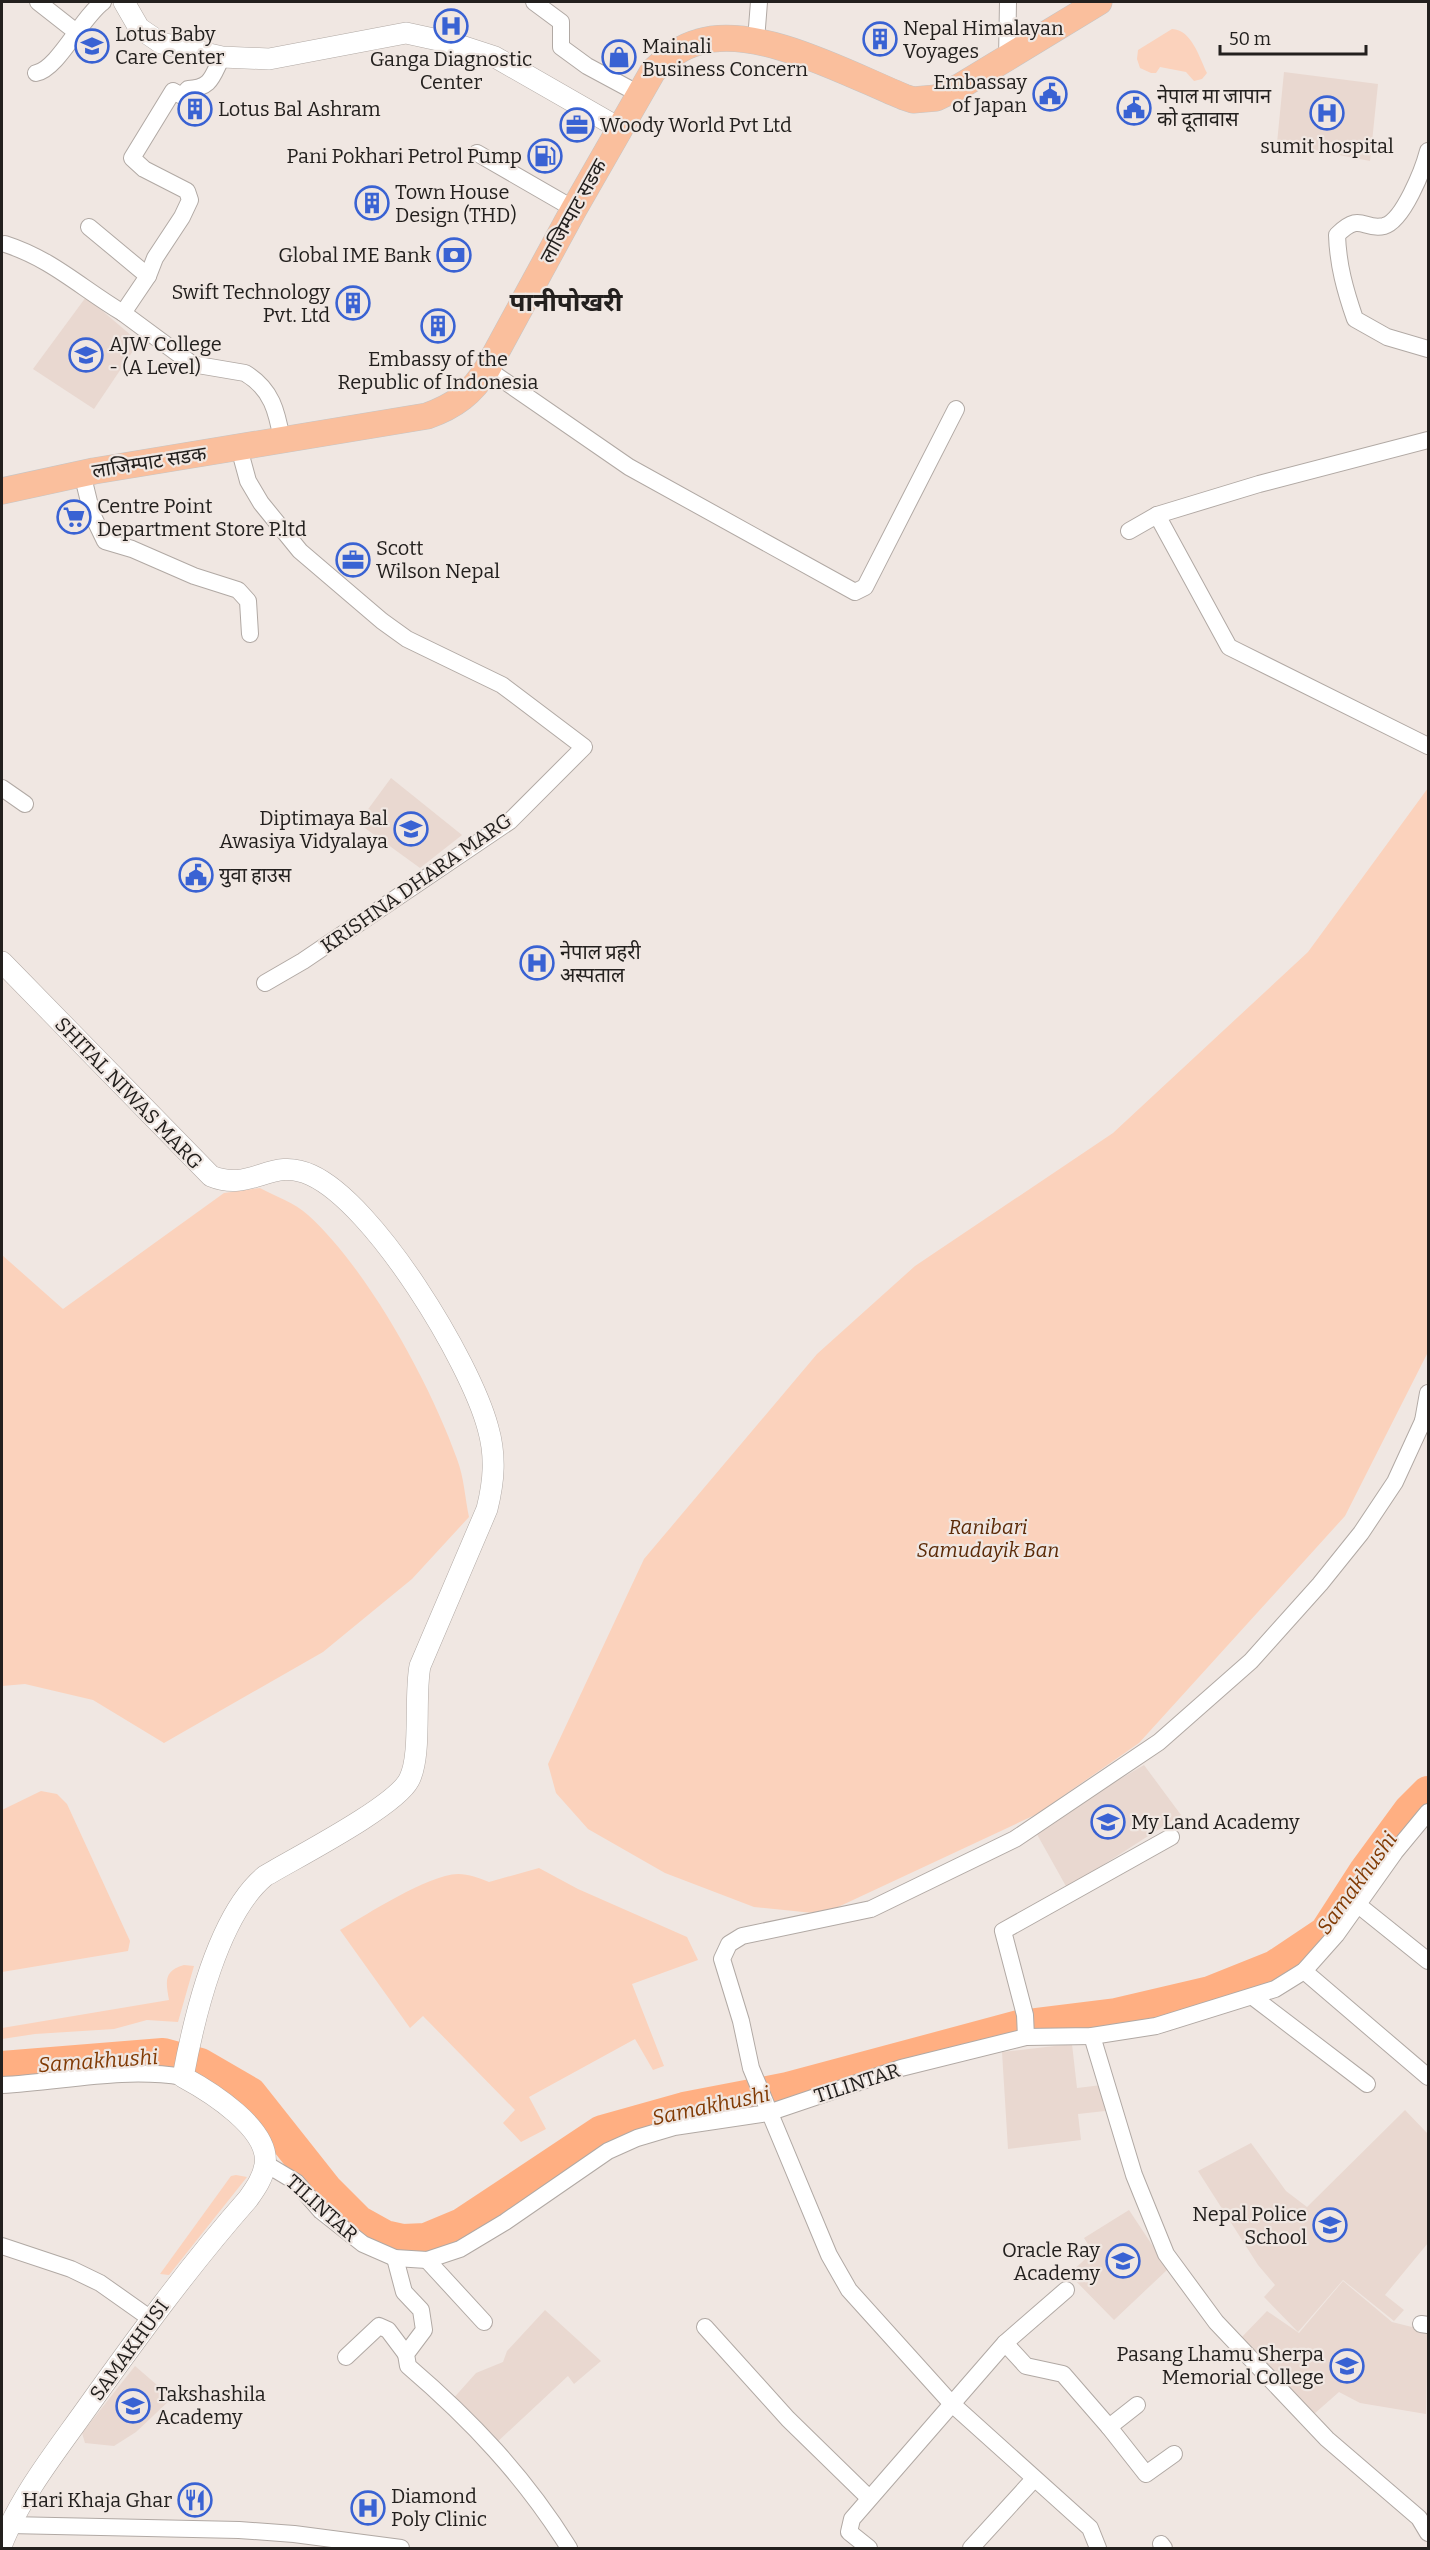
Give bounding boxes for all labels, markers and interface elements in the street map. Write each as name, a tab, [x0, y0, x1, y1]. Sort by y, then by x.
hospital icon: Ganga Diagnostic Center	[433, 8, 469, 44]
place label: Nepal Himalayan Voyages	[903, 16, 1064, 63]
scale bar	[1220, 18, 1366, 56]
building icon: Nepal Himalayan Voyages	[862, 21, 898, 57]
place label: Lotus Baby Care Center	[115, 22, 225, 69]
school or university icon: Lotus Baby Care Center	[74, 28, 110, 64]
text: 50 m	[1229, 28, 1271, 50]
place label: Mainali Business Concern	[642, 34, 808, 81]
shop icon: Mainali Business Concern	[601, 39, 637, 75]
place label: Ganga Diagnostic Center	[370, 47, 532, 94]
place label: Embassay of Japan	[933, 70, 1027, 117]
public building icon: Embassay of Japan	[1032, 76, 1068, 112]
place label: नेपाल मा जापान को दूतावास	[1157, 84, 1272, 132]
public building icon: नेपाल मा जापान को दूतावास	[1116, 90, 1152, 126]
building icon: Lotus Bal Ashram	[177, 91, 213, 127]
hospital icon: sumit hospital	[1309, 95, 1345, 131]
place label: Lotus Bal Ashram	[218, 97, 381, 121]
office icon: Woody World Pvt Ltd	[559, 107, 595, 143]
place label: Woody World Pvt Ltd	[600, 113, 792, 137]
place label: sumit hospital	[1260, 134, 1394, 158]
fuel station icon: Pani Pokhari Petrol Pump	[527, 138, 563, 174]
place label: Pani Pokhari Petrol Pump	[287, 144, 522, 168]
street label: लाजिम्पाट सडक	[535, 154, 612, 267]
place label: Town House Design (THD)	[395, 180, 517, 227]
building icon: Town House Design (THD)	[354, 185, 390, 221]
bank icon: Global IME Bank	[436, 237, 472, 273]
place label: Global IME Bank	[278, 243, 432, 267]
place label: Swift Technology Pvt. Ltd	[172, 280, 330, 327]
building icon: Swift Technology Pvt. Ltd	[335, 285, 371, 321]
district label: पानीपोखरी	[510, 287, 624, 318]
building icon: Embassy of the Republic of Indonesia	[420, 308, 456, 344]
place label: AJW College - (A Level)	[109, 332, 222, 379]
school or university icon: AJW College - (A Level)	[68, 337, 104, 373]
place label: Embassy of the Republic of Indonesia	[338, 347, 538, 394]
street label: लाजिम्पाट सडक	[90, 441, 208, 483]
place label: Centre Point Department Store P.ltd	[97, 494, 307, 541]
supermarket icon: Centre Point Department Store P.ltd	[56, 499, 92, 535]
place label: Scott Wilson Nepal	[376, 536, 500, 583]
office icon: Scott Wilson Nepal	[335, 542, 371, 578]
place label: Diptimaya Bal Awasiya Vidyalaya	[219, 806, 388, 853]
street label: KRISHNA DHARA MARG	[316, 808, 516, 958]
school or university icon: Diptimaya Bal Awasiya Vidyalaya	[393, 811, 429, 847]
public building icon: युवा हाउस	[178, 857, 214, 893]
place label: युवा हाउस	[219, 863, 292, 888]
place label: नेपाल प्रहरी अस्पताल	[560, 940, 641, 987]
hospital icon: नेपाल प्रहरी अस्पताल	[519, 945, 555, 981]
street label: SHITAL NIWAS MARG	[50, 1012, 208, 1174]
park label: Ranibari Samudayik Ban	[917, 1515, 1059, 1562]
school or university icon: My Land Academy	[1090, 1804, 1126, 1840]
place label: My Land Academy	[1131, 1810, 1300, 1834]
water label: Samakhushi	[1311, 1827, 1403, 1939]
water label: Samakhushi	[37, 2044, 159, 2078]
street label: TILINTAR	[811, 2058, 903, 2108]
water label: Samakhushi	[650, 2081, 772, 2131]
street label: TILINTAR	[281, 2169, 363, 2247]
place label: Nepal Police School	[1192, 2202, 1307, 2249]
school or university icon: Nepal Police School	[1312, 2207, 1348, 2243]
place label: Oracle Ray Academy	[1002, 2238, 1100, 2285]
school or university icon: Oracle Ray Academy	[1105, 2243, 1141, 2279]
street label: SAMAKHUSI	[84, 2295, 174, 2405]
place label: Pasang Lhamu Sherpa Memorial College	[1117, 2342, 1324, 2389]
school or university icon: Pasang Lhamu Sherpa Memorial College	[1329, 2348, 1365, 2384]
place label: Takshashila Academy	[156, 2382, 266, 2429]
school or university icon: Takshashila Academy	[115, 2388, 151, 2424]
restaurant icon: Hari Khaja Ghar	[177, 2482, 213, 2518]
place label: Diamond Poly Clinic	[391, 2484, 487, 2531]
place label: Hari Khaja Ghar	[22, 2488, 172, 2513]
hospital icon: Diamond Poly Clinic	[350, 2490, 386, 2526]

